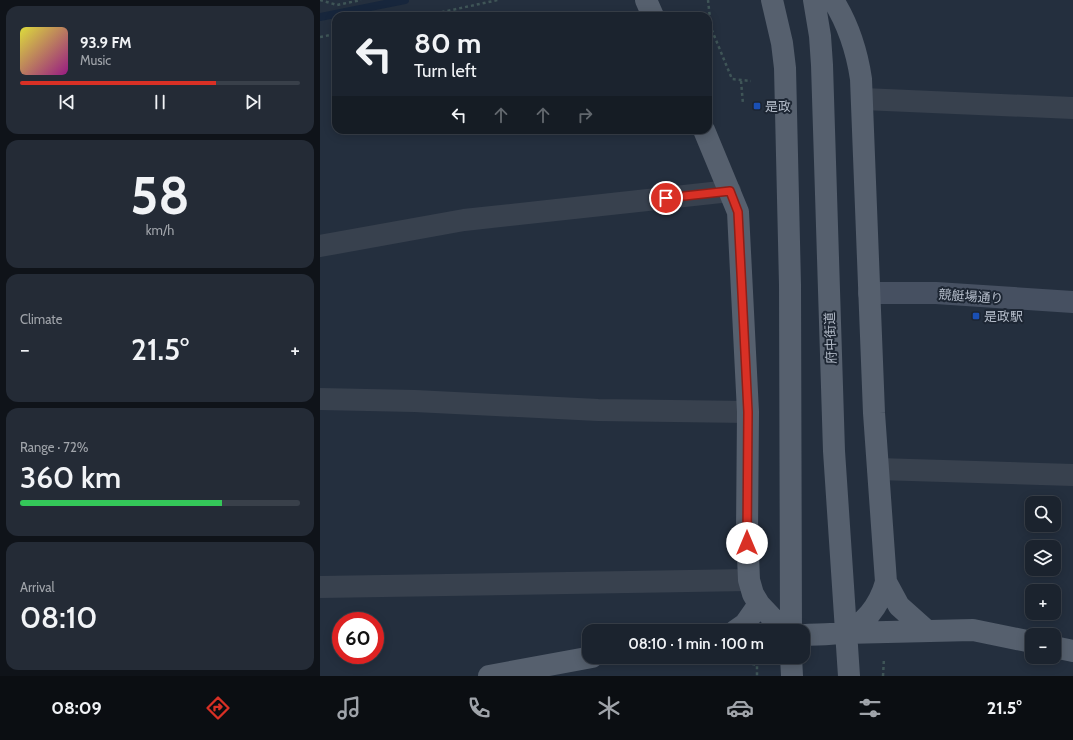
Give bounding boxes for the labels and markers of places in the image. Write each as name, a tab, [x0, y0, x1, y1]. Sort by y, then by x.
place label: 是政	[765, 98, 791, 114]
marker: 是政	[752, 101, 762, 111]
pin	[649, 181, 683, 215]
place label: 是政駅	[984, 308, 1023, 324]
marker: 是政駅	[971, 311, 981, 321]

